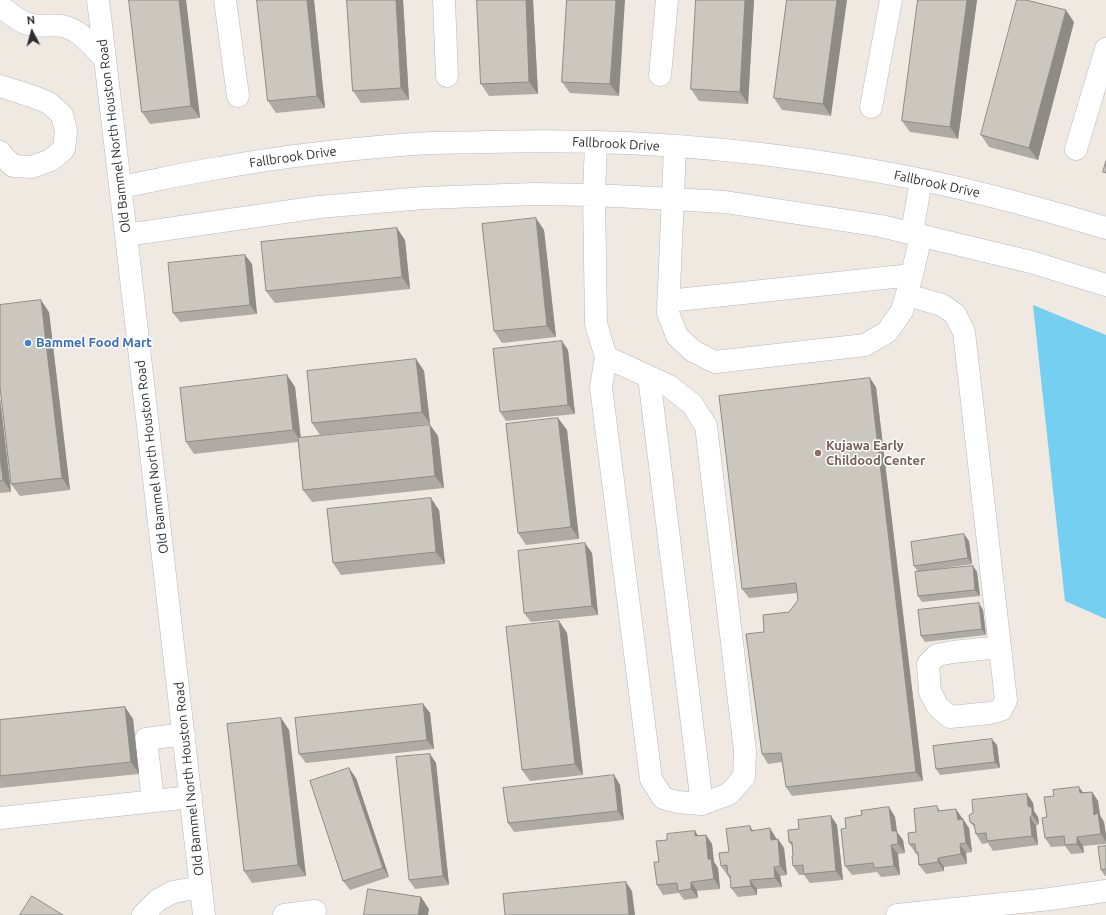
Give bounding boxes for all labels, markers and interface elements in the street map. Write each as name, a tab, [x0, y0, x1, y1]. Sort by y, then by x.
north arrow	[12, 12, 52, 52]
text: N	[26, 14, 35, 26]
street label: Old Bammel North Houston Road	[94, 38, 134, 234]
street label: Fallbrook Drive	[572, 134, 660, 154]
street label: Fallbrook Drive	[248, 143, 338, 171]
street label: Fallbrook Drive	[892, 167, 982, 201]
place label: Bammel Food Mart	[36, 335, 152, 351]
marker: Bammel Food Mart	[23, 338, 33, 348]
street label: Old Bammel North Houston Road	[132, 359, 172, 555]
place label: Kujawa Early Childood Center	[826, 438, 925, 469]
marker: Kujawa Early Childood Center	[813, 448, 823, 458]
street label: Old Bammel North Houston Road	[171, 681, 207, 877]

